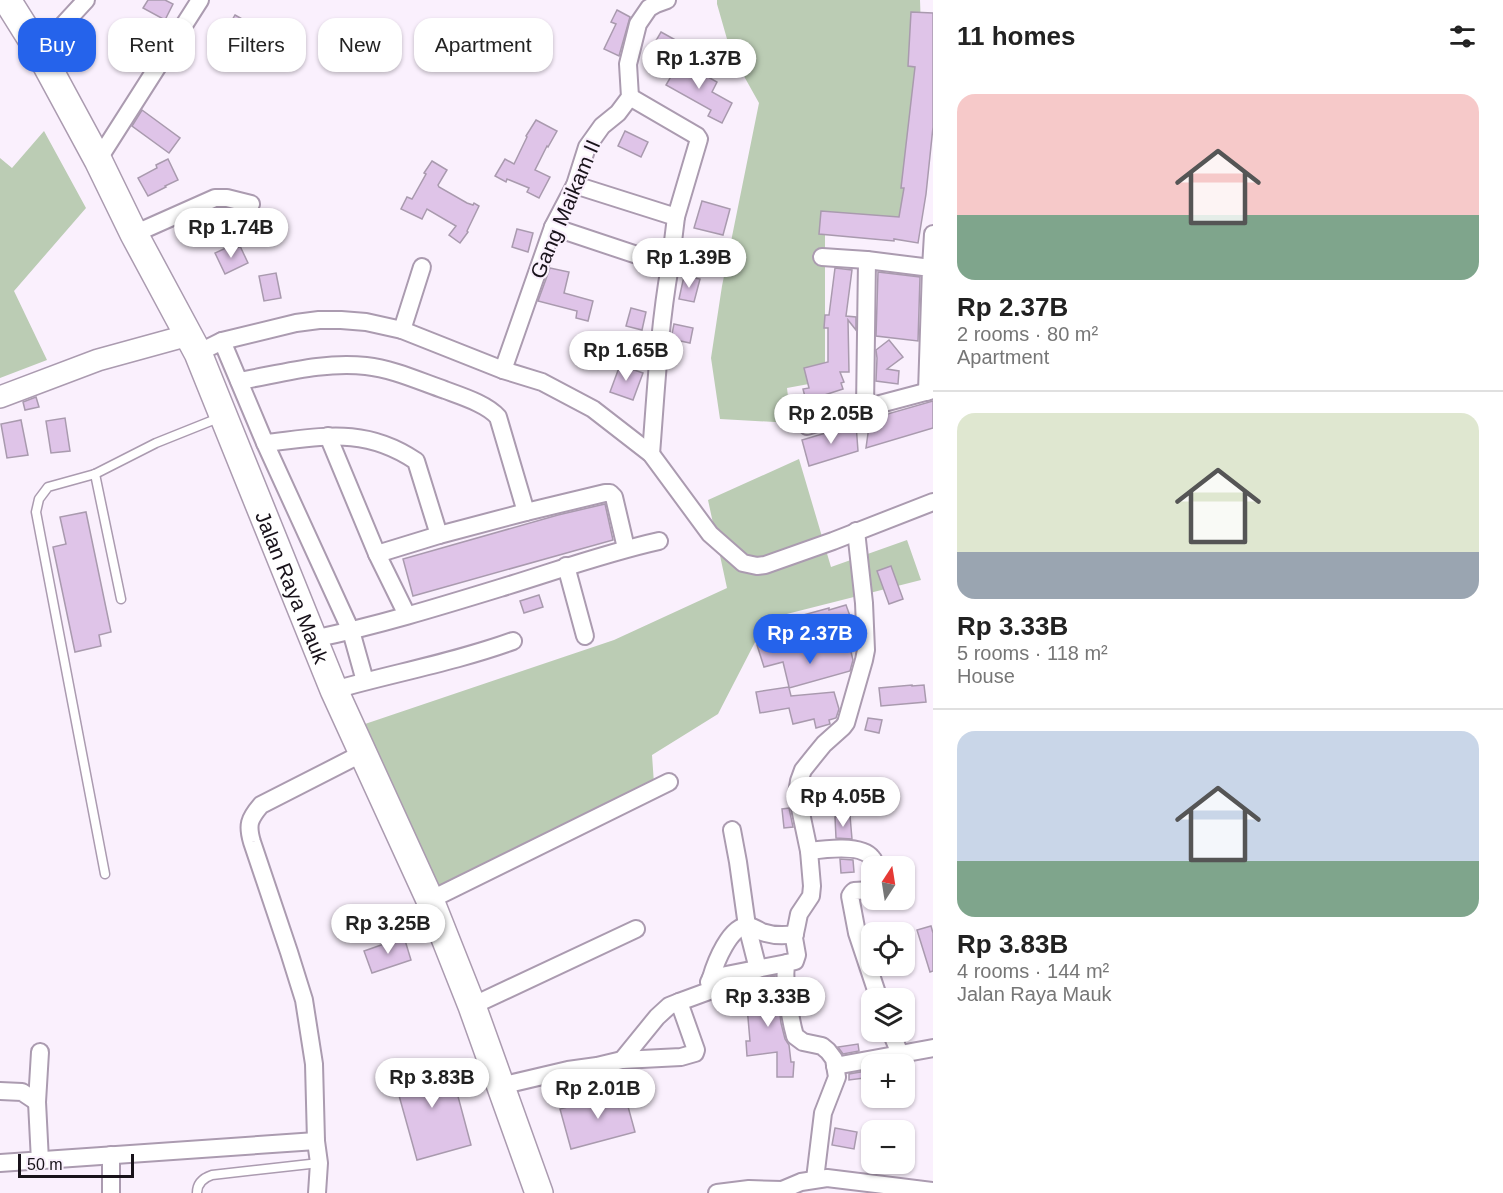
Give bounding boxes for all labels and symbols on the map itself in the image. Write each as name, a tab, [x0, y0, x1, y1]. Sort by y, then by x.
pin: Rp 1.37B	[637, 39, 761, 90]
street label: Gang Maikam II	[525, 136, 605, 282]
pin: Rp 1.74B	[169, 208, 293, 259]
pin: Rp 1.39B	[627, 238, 751, 289]
pin: Rp 1.65B	[564, 331, 688, 382]
pin: Rp 2.05B	[769, 394, 893, 445]
street label: Jalan Raya Mauk	[251, 508, 334, 667]
pin: Rp 2.37B	[748, 614, 872, 665]
pin: Rp 4.05B	[781, 777, 905, 828]
north arrow	[861, 856, 915, 910]
pin: Rp 3.25B	[326, 904, 450, 955]
pin: Rp 3.33B	[706, 977, 830, 1028]
pin: Rp 3.83B	[370, 1058, 494, 1109]
pin: Rp 2.01B	[536, 1069, 660, 1120]
scale bar	[18, 1151, 134, 1178]

